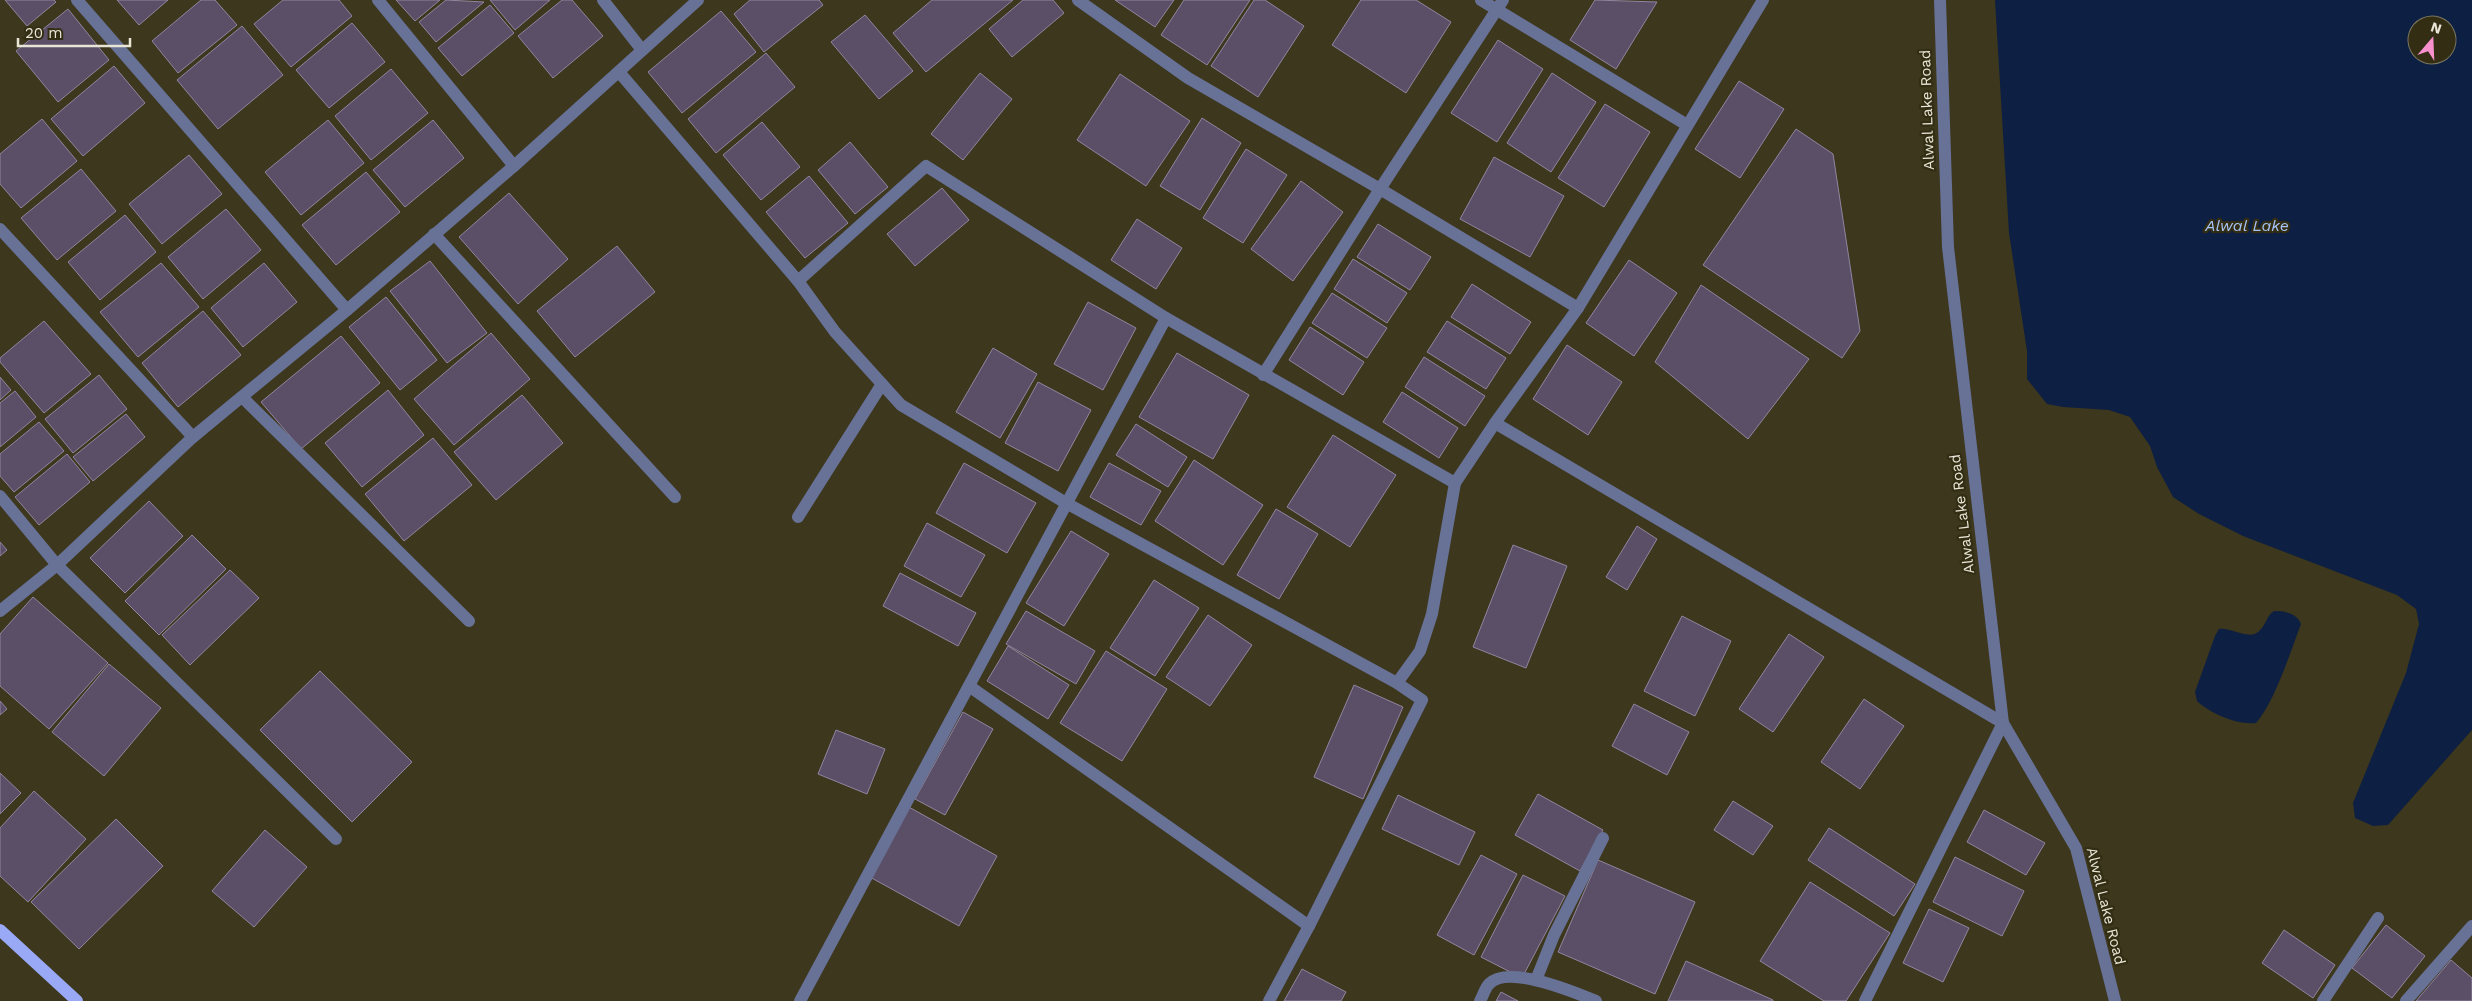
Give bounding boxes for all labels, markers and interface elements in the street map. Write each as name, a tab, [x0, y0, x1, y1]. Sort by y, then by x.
scale bar	[18, 15, 130, 47]
north arrow	[2407, 15, 2457, 65]
text: N	[2429, 18, 2444, 37]
text: 20 m	[25, 24, 63, 42]
street label: Alwal Lake Road	[1916, 50, 1938, 170]
water label: Alwal Lake	[2204, 216, 2289, 235]
street label: Alwal Lake Road	[1946, 453, 1978, 575]
street label: Alwal Lake Road	[2083, 845, 2129, 967]

